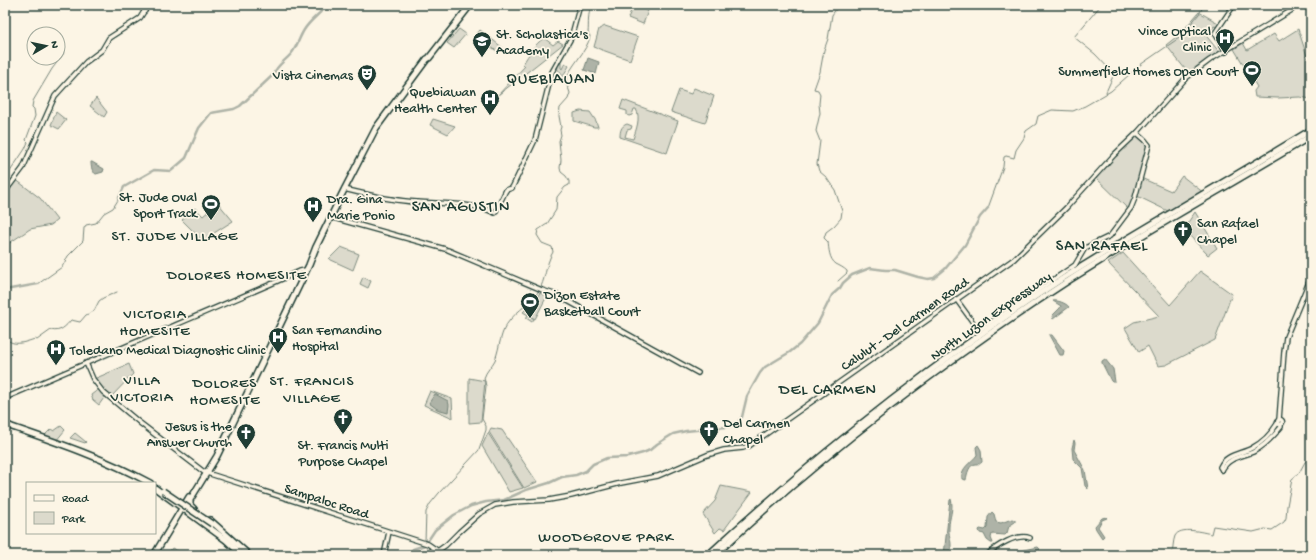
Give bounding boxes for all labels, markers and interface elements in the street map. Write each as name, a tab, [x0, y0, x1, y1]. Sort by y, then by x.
place label: Vince Optical Clinic	[1138, 24, 1212, 57]
north arrow	[26, 26, 66, 66]
place label: St. Scholastica's Academy	[496, 27, 589, 60]
hospital icon: Vince Optical Clinic	[1214, 27, 1236, 55]
school or university icon: St. Scholastica's Academy	[471, 30, 493, 58]
text: N	[47, 40, 60, 49]
sports icon: Summerfield Homes Open Court	[1241, 59, 1263, 87]
theatre icon: Vista Cinemas	[356, 63, 378, 91]
place label: Summerfield Homes Open Court	[1058, 64, 1239, 81]
place label: Vista Cinemas	[272, 68, 354, 85]
district label: QUEBIAUAN	[506, 71, 596, 90]
place label: Quebiawan Health Center	[394, 85, 477, 118]
hospital icon: Quebiawan Health Center	[479, 88, 501, 116]
place label: St. Jude Oval Sport Track	[119, 190, 199, 223]
place label: Dra. Gina Marie Ponio	[326, 192, 395, 225]
sports icon: St. Jude Oval Sport Track	[200, 193, 222, 221]
hospital icon: Dra. Gina Marie Ponio	[302, 195, 324, 223]
district label: SAN AGUSTIN	[412, 199, 510, 218]
place label: San Rafael Chapel	[1197, 216, 1259, 249]
church icon: San Rafael Chapel	[1172, 219, 1194, 247]
district label: ST. JUDE VILLAGE	[112, 228, 238, 246]
district label: SAN RAFAEL	[1056, 238, 1148, 257]
district label: DOLORES HOMESITE	[166, 267, 307, 285]
street label: North Luzon Expressway	[928, 269, 1055, 365]
street label: Calulut - Del Carmen Road	[838, 273, 974, 376]
place label: Dizon Estate Basketball Court	[543, 288, 641, 321]
sports icon: Dizon Estate Basketball Court	[519, 291, 541, 319]
district label: VICTORIA HOMESITE	[119, 306, 191, 341]
place label: San Fernandino Hospital	[292, 323, 382, 356]
hospital icon: San Fernandino Hospital	[267, 326, 289, 354]
hospital icon: Toledano Medical Diagnostic Clinic	[45, 338, 67, 366]
place label: Toledano Medical Diagnostic Clinic	[69, 343, 266, 360]
district label: VILLA VICTORIA	[109, 372, 174, 407]
district label: ST. FRANCIS VILLAGE	[270, 373, 354, 408]
district label: DOLORES HOMESITE	[189, 375, 261, 410]
district label: DEL CARMEN	[778, 382, 877, 401]
church icon: St. Francis Multi Purpose Chapel	[332, 407, 354, 435]
place label: Del Carmen Chapel	[722, 416, 790, 449]
place label: Jesus is the Answer Church	[147, 419, 233, 452]
church icon: Del Carmen Chapel	[698, 419, 720, 447]
church icon: Jesus is the Answer Church	[235, 422, 257, 450]
place label: St. Francis Multi Purpose Chapel	[297, 438, 388, 471]
street label: Sampaloc Road	[282, 481, 372, 525]
legend	[26, 482, 156, 534]
text: Road	[62, 493, 89, 507]
text: Park	[61, 513, 87, 527]
district label: WOODGROVE PARK	[538, 529, 674, 547]

